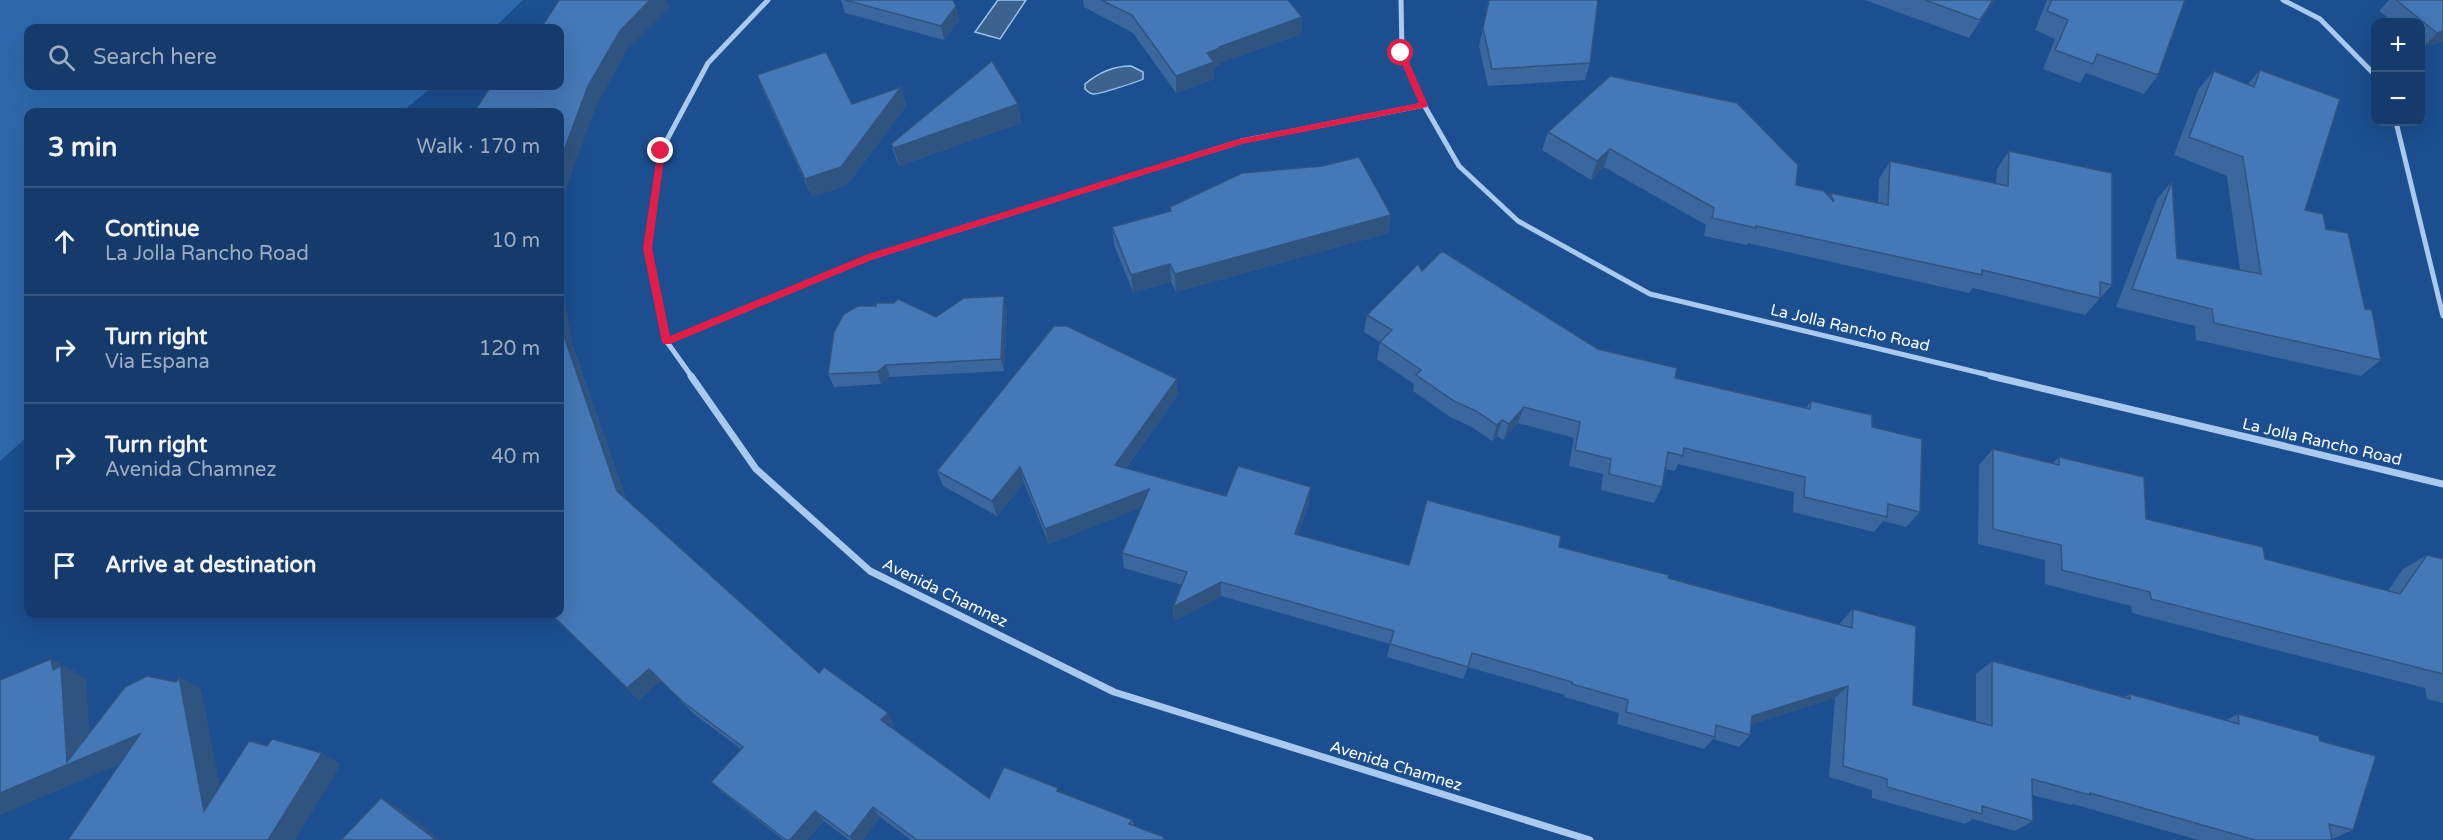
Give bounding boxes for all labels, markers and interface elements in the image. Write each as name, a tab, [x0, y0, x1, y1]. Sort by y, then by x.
map controls	[2371, 18, 2425, 126]
button: +	[2371, 18, 2425, 72]
search box	[24, 24, 564, 90]
route start	[1387, 39, 1413, 65]
icon: search	[45, 41, 78, 74]
text: Search here	[93, 44, 217, 70]
button: −	[2371, 72, 2425, 126]
text: 3 min	[48, 132, 117, 163]
text: Walk · 170 m	[417, 135, 540, 159]
route end	[647, 137, 673, 163]
text: Continue	[105, 216, 200, 242]
icon: ahead	[48, 225, 81, 258]
text: 10 m	[491, 229, 540, 253]
text: La Jolla Rancho Road	[105, 242, 309, 266]
street label: La Jolla Rancho Road	[1768, 300, 1932, 356]
text: Turn right	[105, 324, 207, 350]
icon: right	[48, 333, 81, 366]
text: 120 m	[479, 337, 540, 361]
text: Via Espana	[105, 350, 210, 374]
street label: La Jolla Rancho Road	[2240, 414, 2404, 470]
text: Turn right	[105, 432, 207, 458]
icon: right	[48, 441, 81, 474]
text: 40 m	[491, 445, 540, 469]
text: Avenida Chamnez	[105, 458, 276, 482]
icon: arrive	[48, 549, 81, 582]
text: Arrive at destination	[105, 552, 316, 578]
street label: Avenida Chamnez	[879, 554, 1011, 632]
street label: Avenida Chamnez	[1328, 736, 1464, 796]

